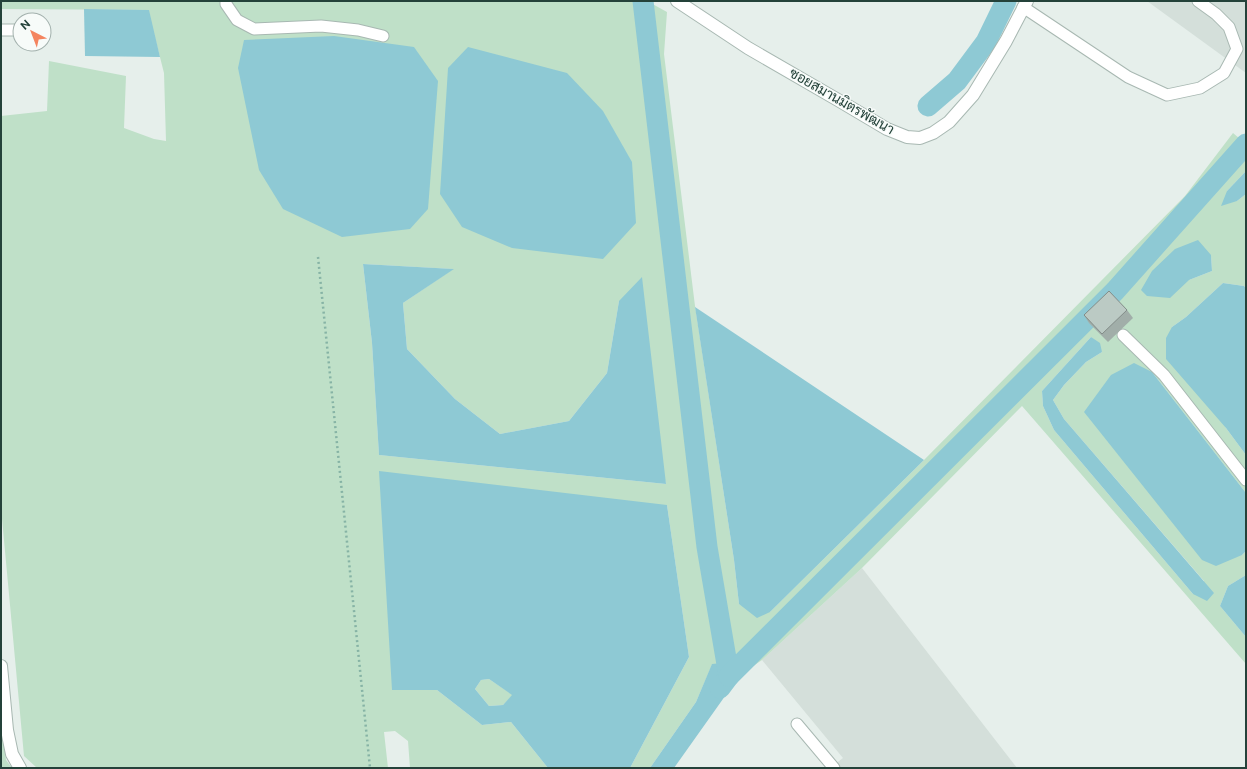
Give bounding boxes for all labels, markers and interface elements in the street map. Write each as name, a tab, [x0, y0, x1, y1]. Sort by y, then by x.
north arrow	[12, 12, 52, 52]
text: N	[18, 17, 33, 32]
street label: ซอยสมานมิตรพัฒนา	[787, 64, 897, 138]

